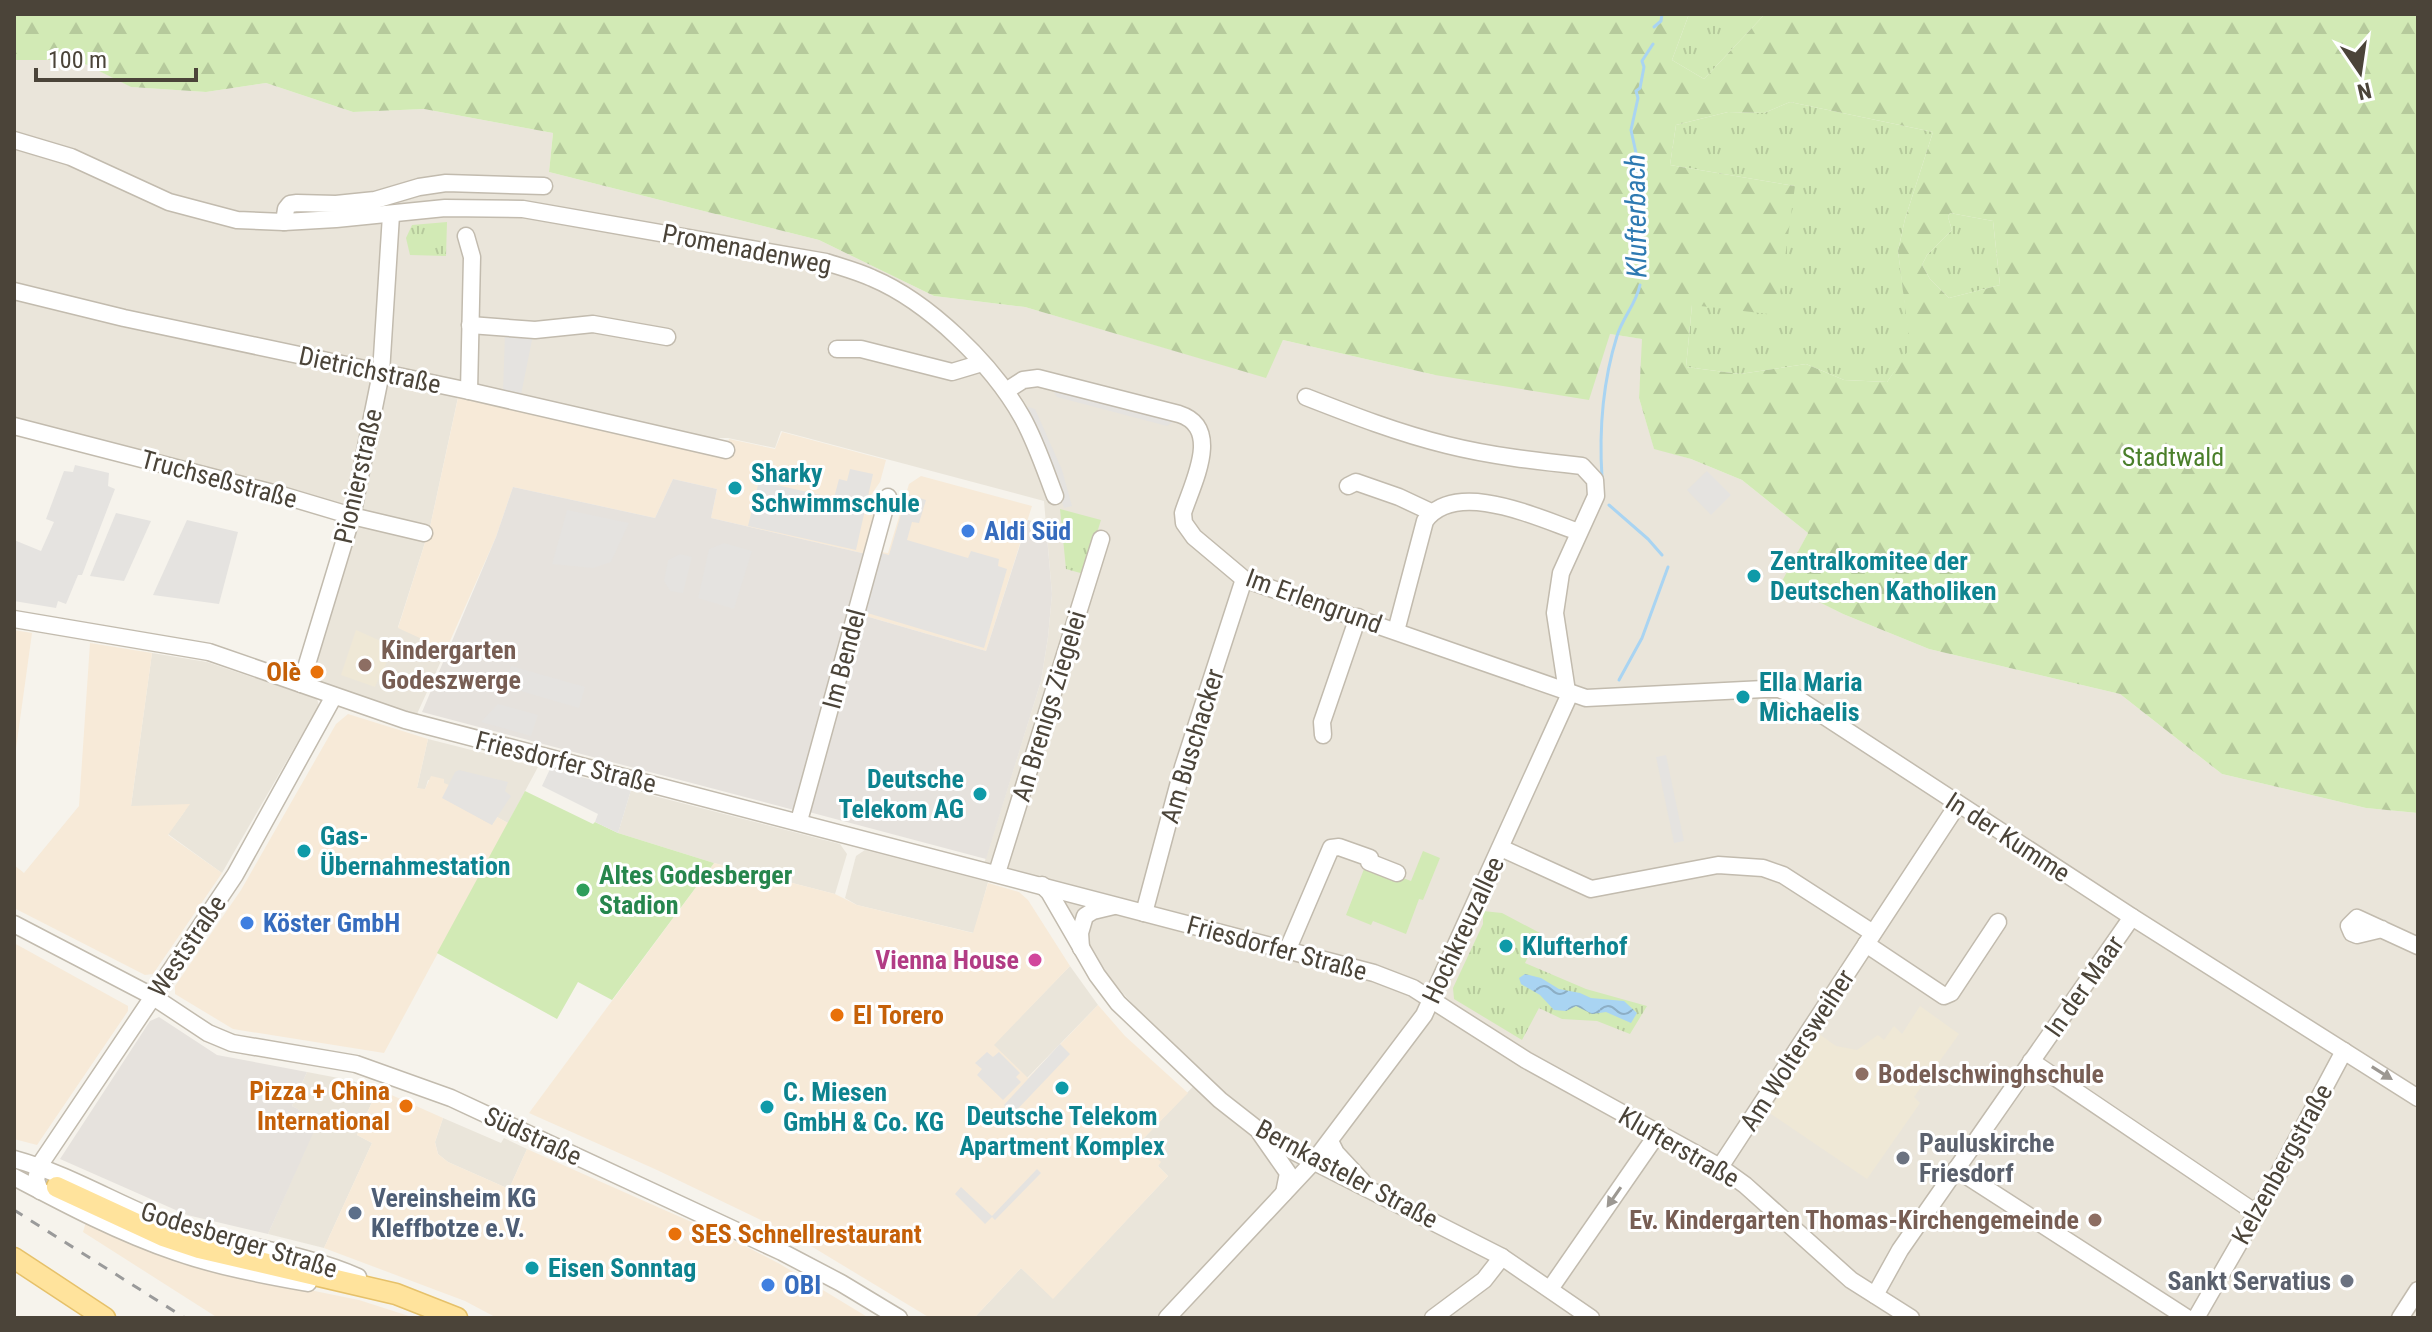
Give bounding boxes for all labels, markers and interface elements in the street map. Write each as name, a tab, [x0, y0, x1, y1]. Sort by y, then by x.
scale bar	[36, 32, 196, 82]
north arrow	[2320, 32, 2400, 112]
text: 100 m	[48, 46, 107, 74]
text: N	[2355, 77, 2374, 105]
water label: Klufterbach	[1618, 154, 1654, 278]
street label: Promenadenweg	[660, 218, 834, 280]
street label: Dietrichstraße	[296, 340, 444, 400]
street label: Pionierstraße	[328, 406, 388, 546]
park label: Stadtwald	[2122, 442, 2224, 472]
street label: Truchseßstraße	[138, 444, 300, 514]
place label: Sharky Schwimmschule	[751, 458, 920, 518]
marker: Sharky Schwimmschule	[726, 479, 744, 497]
place label: Aldi Süd	[984, 516, 1071, 546]
marker: Aldi Süd	[959, 522, 977, 540]
place label: Zentralkomitee der Deutschen Katholiken	[1770, 546, 1997, 606]
street label: Im Erlengrund	[1242, 563, 1386, 639]
marker: Zentralkomitee der Deutschen Katholiken	[1745, 567, 1763, 585]
street label: Im Bendel	[816, 606, 872, 712]
street label: An Brenigs Ziegelei	[1006, 607, 1092, 805]
place label: Kindergarten Godeszwerge	[381, 635, 521, 695]
marker: Kindergarten Godeszwerge	[356, 656, 374, 674]
place label: Olè	[266, 657, 301, 687]
marker: Olè	[308, 663, 326, 681]
street label: Am Buschacker	[1154, 665, 1230, 827]
place label: Ella Maria Michaelis	[1759, 667, 1862, 727]
marker: Ella Maria Michaelis	[1734, 688, 1752, 706]
street label: Friesdorfer Straße	[473, 725, 659, 799]
place label: Deutsche Telekom AG	[838, 764, 964, 824]
marker: Deutsche Telekom AG	[971, 785, 989, 803]
street label: In der Kumme	[1940, 786, 2076, 888]
place label: Gas- Übernahmestation	[320, 821, 511, 881]
marker: Gas- Übernahmestation	[295, 842, 313, 860]
street label: Hochkreuzallee	[1416, 852, 1510, 1008]
place label: Altes Godesberger Stadion	[599, 860, 793, 920]
marker: Altes Godesberger Stadion	[574, 881, 592, 899]
street label: Weststraße	[142, 889, 232, 1003]
place label: Köster GmbH	[263, 908, 400, 938]
street label: Friesdorfer Straße	[1184, 910, 1370, 986]
marker: Köster GmbH	[238, 914, 256, 932]
street label: In der Maar	[2038, 930, 2130, 1042]
place label: Klufterhof	[1522, 931, 1628, 961]
marker: Klufterhof	[1497, 937, 1515, 955]
place label: Vienna House	[875, 945, 1019, 975]
marker: Vienna House	[1026, 951, 1044, 969]
street label: Am Woltersweiher	[1734, 964, 1860, 1136]
place label: El Torero	[853, 1000, 944, 1030]
marker: El Torero	[828, 1006, 846, 1024]
place label: Bodelschwinghschule	[1878, 1059, 2104, 1089]
marker: Bodelschwinghschule	[1853, 1065, 1871, 1083]
one-way arrow	[2371, 1066, 2392, 1081]
place label: Pizza + China International	[249, 1076, 390, 1136]
place label: C. Miesen GmbH & Co. KG	[783, 1077, 944, 1137]
marker: Deutsche Telekom Apartment Komplex	[1053, 1079, 1071, 1097]
street label: Kelzenbergstraße	[2226, 1079, 2338, 1249]
marker: Pizza + China International	[397, 1097, 415, 1115]
marker: C. Miesen GmbH & Co. KG	[758, 1098, 776, 1116]
street label: Südstraße	[479, 1100, 587, 1172]
place label: Deutsche Telekom Apartment Komplex	[959, 1101, 1165, 1161]
street label: Klufterstraße	[1614, 1101, 1744, 1193]
street label: Bernkasteler Straße	[1251, 1113, 1443, 1235]
place label: Pauluskirche Friesdorf	[1919, 1128, 2054, 1188]
marker: Pauluskirche Friesdorf	[1894, 1149, 1912, 1167]
place label: Vereinsheim KG Kleffbotze e.V.	[371, 1183, 536, 1243]
one-way arrow	[1606, 1187, 1621, 1208]
street label: Godesberger Straße	[137, 1196, 341, 1284]
marker: Vereinsheim KG Kleffbotze e.V.	[346, 1204, 364, 1222]
place label: Ev. Kindergarten Thomas-Kirchengemeinde	[1629, 1205, 2079, 1235]
marker: Ev. Kindergarten Thomas-Kirchengemeinde	[2086, 1211, 2104, 1229]
place label: SES Schnellrestaurant	[691, 1219, 922, 1249]
marker: SES Schnellrestaurant	[666, 1225, 684, 1243]
place label: Eisen Sonntag	[548, 1253, 696, 1283]
marker: Eisen Sonntag	[523, 1259, 541, 1277]
place label: Sankt Servatius	[2167, 1266, 2331, 1296]
place label: OBI	[784, 1270, 821, 1300]
marker: Sankt Servatius	[2338, 1272, 2356, 1290]
marker: OBI	[759, 1276, 777, 1294]

